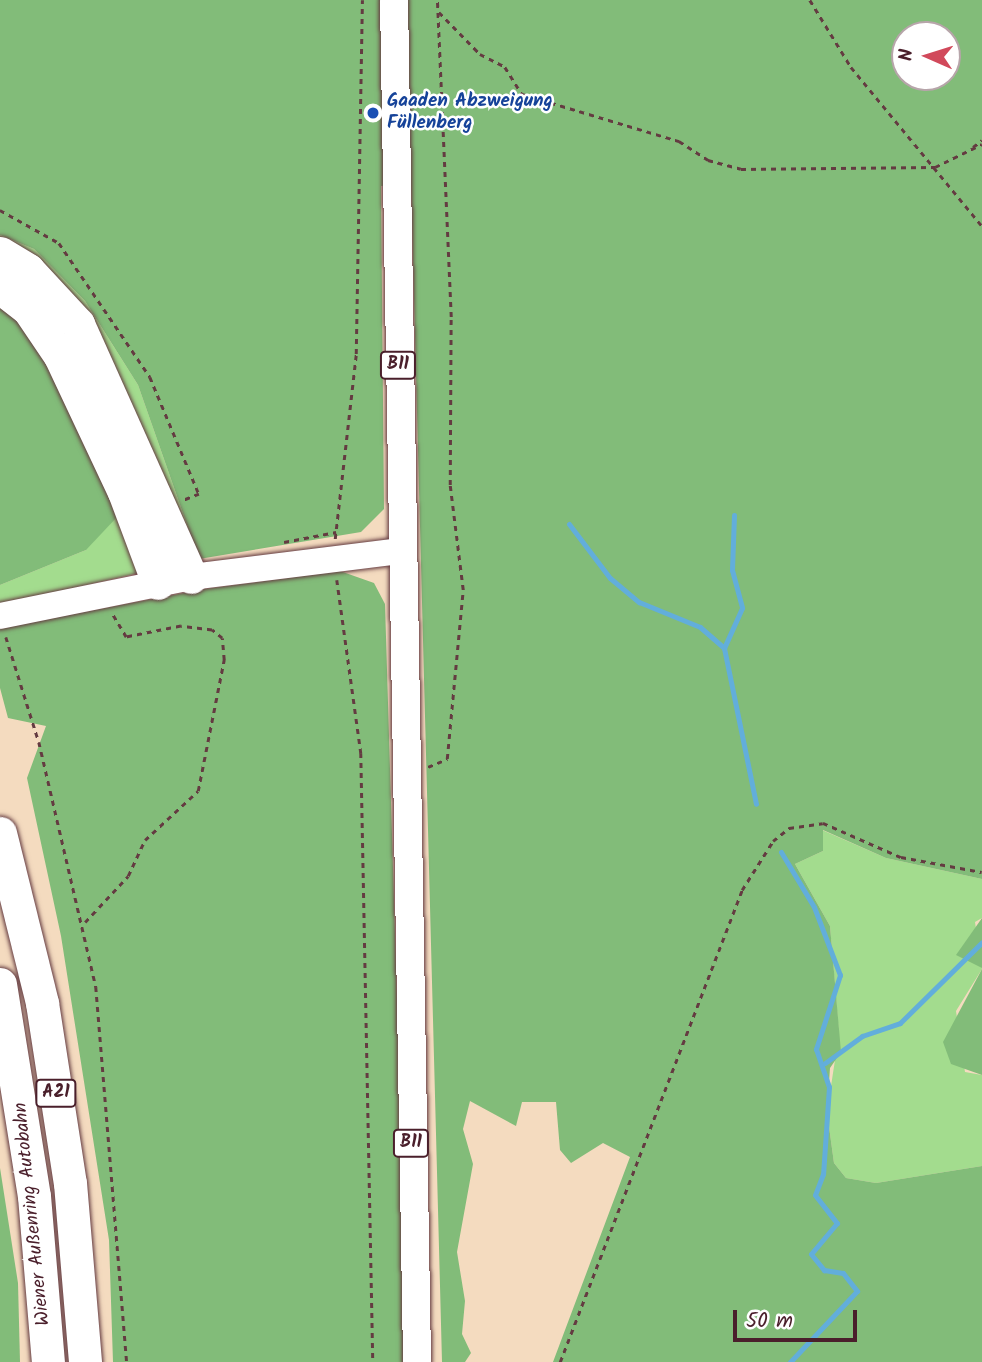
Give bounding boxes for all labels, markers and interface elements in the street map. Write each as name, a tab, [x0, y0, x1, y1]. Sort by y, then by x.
north arrow	[891, 21, 961, 91]
text: N	[892, 48, 922, 62]
place label: Gaaden Abzweigung Füllenberg	[387, 91, 553, 135]
marker: Gaaden Abzweigung Füllenberg	[365, 105, 381, 121]
road number: B11	[379, 351, 417, 380]
road number: A21	[35, 1078, 77, 1108]
street label: Wiener Außenring Autobahn	[10, 1101, 56, 1327]
road number: B11	[392, 1128, 430, 1158]
scale bar	[737, 1296, 861, 1340]
text: 50 m	[746, 1305, 793, 1338]

